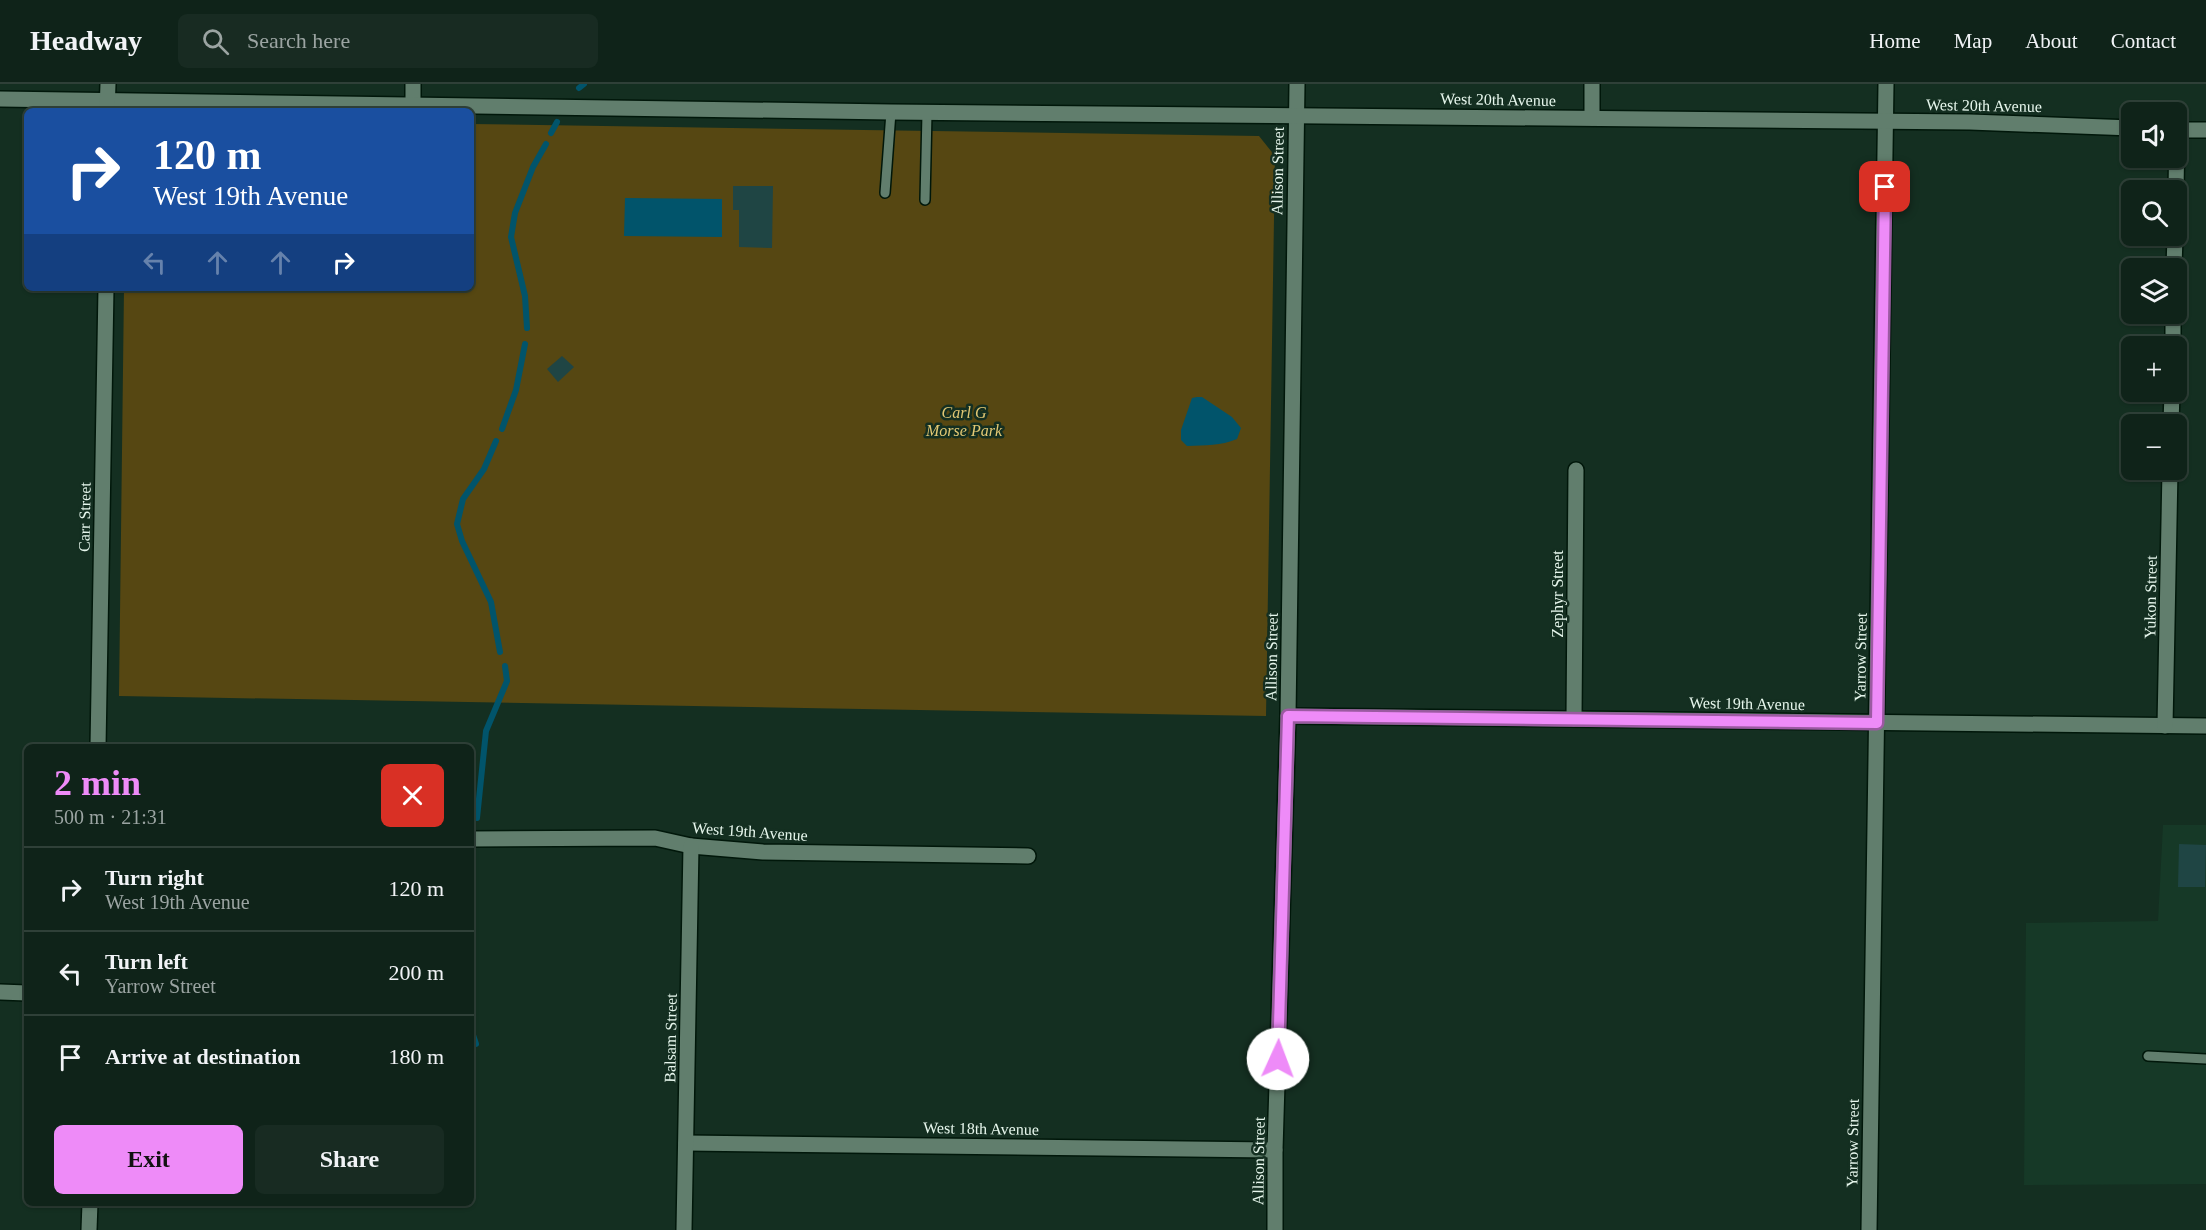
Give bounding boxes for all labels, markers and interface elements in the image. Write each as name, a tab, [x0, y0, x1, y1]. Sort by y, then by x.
search box	[178, 14, 598, 68]
text: Headway	[30, 25, 142, 56]
icon: search	[199, 25, 232, 58]
text: Search here	[247, 28, 350, 53]
text: Home	[1869, 29, 1921, 53]
text: Map	[1954, 29, 1992, 53]
text: About	[2025, 29, 2078, 53]
text: Contact	[2111, 29, 2176, 53]
street label: West 20th Avenue	[1440, 90, 1556, 109]
street label: West 20th Avenue	[1926, 96, 2042, 115]
map controls	[2121, 102, 2187, 480]
button: sound	[2121, 102, 2187, 168]
street label: Allison Street	[1268, 126, 1287, 215]
icon: right	[54, 132, 132, 210]
text: 120 m	[153, 132, 262, 178]
pin	[1859, 161, 1910, 212]
icon: arrive	[1868, 170, 1901, 203]
button: search	[2121, 180, 2187, 246]
text: West 19th Avenue	[153, 181, 348, 211]
icon: left	[138, 246, 171, 279]
icon: ahead	[201, 246, 234, 279]
icon: ahead	[264, 246, 297, 279]
icon: right	[327, 246, 360, 279]
button: layers	[2121, 258, 2187, 324]
button: +	[2121, 336, 2187, 402]
park label: Carl G Morse Park	[925, 404, 1003, 439]
button: −	[2121, 414, 2187, 480]
street label: Carr Street	[75, 481, 94, 552]
street label: Zephyr Street	[1549, 550, 1567, 638]
street label: Yukon Street	[2141, 555, 2160, 639]
street label: Allison Street	[1262, 612, 1281, 701]
street label: Yarrow Street	[1851, 612, 1870, 701]
street label: West 19th Avenue	[1689, 694, 1805, 713]
text: 2 min	[54, 763, 141, 803]
button: close	[381, 764, 444, 827]
text: 500 m · 21:31	[54, 806, 167, 828]
street label: West 19th Avenue	[692, 819, 808, 844]
text: Turn right	[105, 865, 204, 890]
icon: right	[54, 873, 87, 906]
text: 120 m	[388, 876, 444, 901]
text: West 19th Avenue	[105, 891, 250, 913]
text: Turn left	[105, 949, 188, 974]
icon: left	[54, 957, 87, 990]
text: 200 m	[388, 960, 444, 985]
text: Yarrow Street	[105, 975, 216, 997]
street label: Balsam Street	[661, 993, 680, 1083]
position arrow	[1246, 1027, 1310, 1091]
icon: arrive	[54, 1041, 87, 1074]
text: Arrive at destination	[105, 1044, 301, 1069]
text: 180 m	[388, 1044, 444, 1069]
street label: Yarrow Street	[1843, 1098, 1862, 1187]
street label: Allison Street	[1249, 1116, 1268, 1205]
street label: West 18th Avenue	[923, 1119, 1039, 1138]
button: Exit	[54, 1125, 243, 1194]
button: Share	[255, 1125, 444, 1194]

